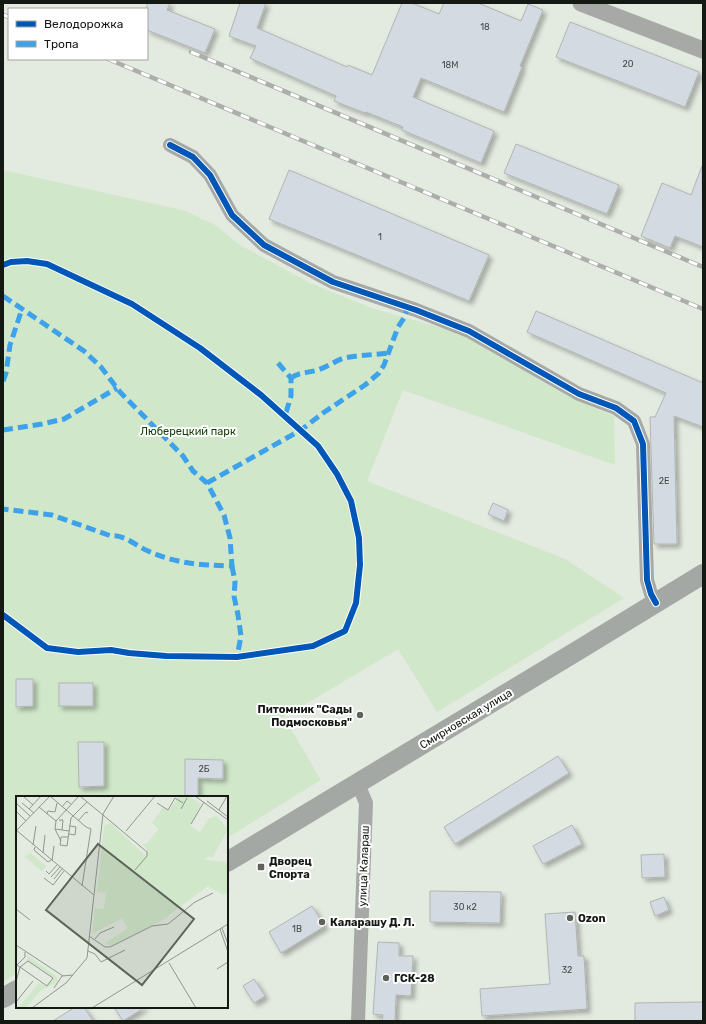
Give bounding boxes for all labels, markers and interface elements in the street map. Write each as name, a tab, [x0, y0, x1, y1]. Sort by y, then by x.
legend	[8, 8, 148, 60]
text: Велодорожка	[44, 17, 123, 31]
house number: 18	[480, 22, 490, 32]
text: Тропа	[44, 37, 79, 51]
house number: 20	[623, 59, 634, 69]
house number: 18М	[442, 60, 458, 70]
house number: 1	[378, 232, 382, 242]
park label: Люберецкий парк	[140, 425, 236, 438]
house number: 2Е	[659, 476, 669, 486]
street label: Смирновская улица	[417, 686, 515, 752]
place label: Питомник "Сады Подмосковья"	[258, 703, 352, 729]
marker: Питомник "Сады Подмосковья"	[355, 710, 365, 720]
house number: 2Б	[198, 764, 210, 774]
inset map	[16, 796, 228, 1008]
street label: улица Калараш	[356, 825, 372, 907]
place label: Дворец Спорта	[269, 855, 312, 881]
marker: Дворец Спорта	[256, 862, 266, 872]
house number: 30 к2	[453, 902, 477, 912]
place label: Ozon	[578, 912, 606, 925]
marker: Ozon	[565, 913, 575, 923]
place label: Каларашу Д. Л.	[330, 916, 415, 929]
marker: Каларашу Д. Л.	[317, 917, 327, 927]
house number: 1В	[292, 924, 302, 934]
house number: 32	[562, 965, 572, 975]
place label: ГСК-28	[394, 972, 435, 985]
marker: ГСК-28	[381, 973, 391, 983]

